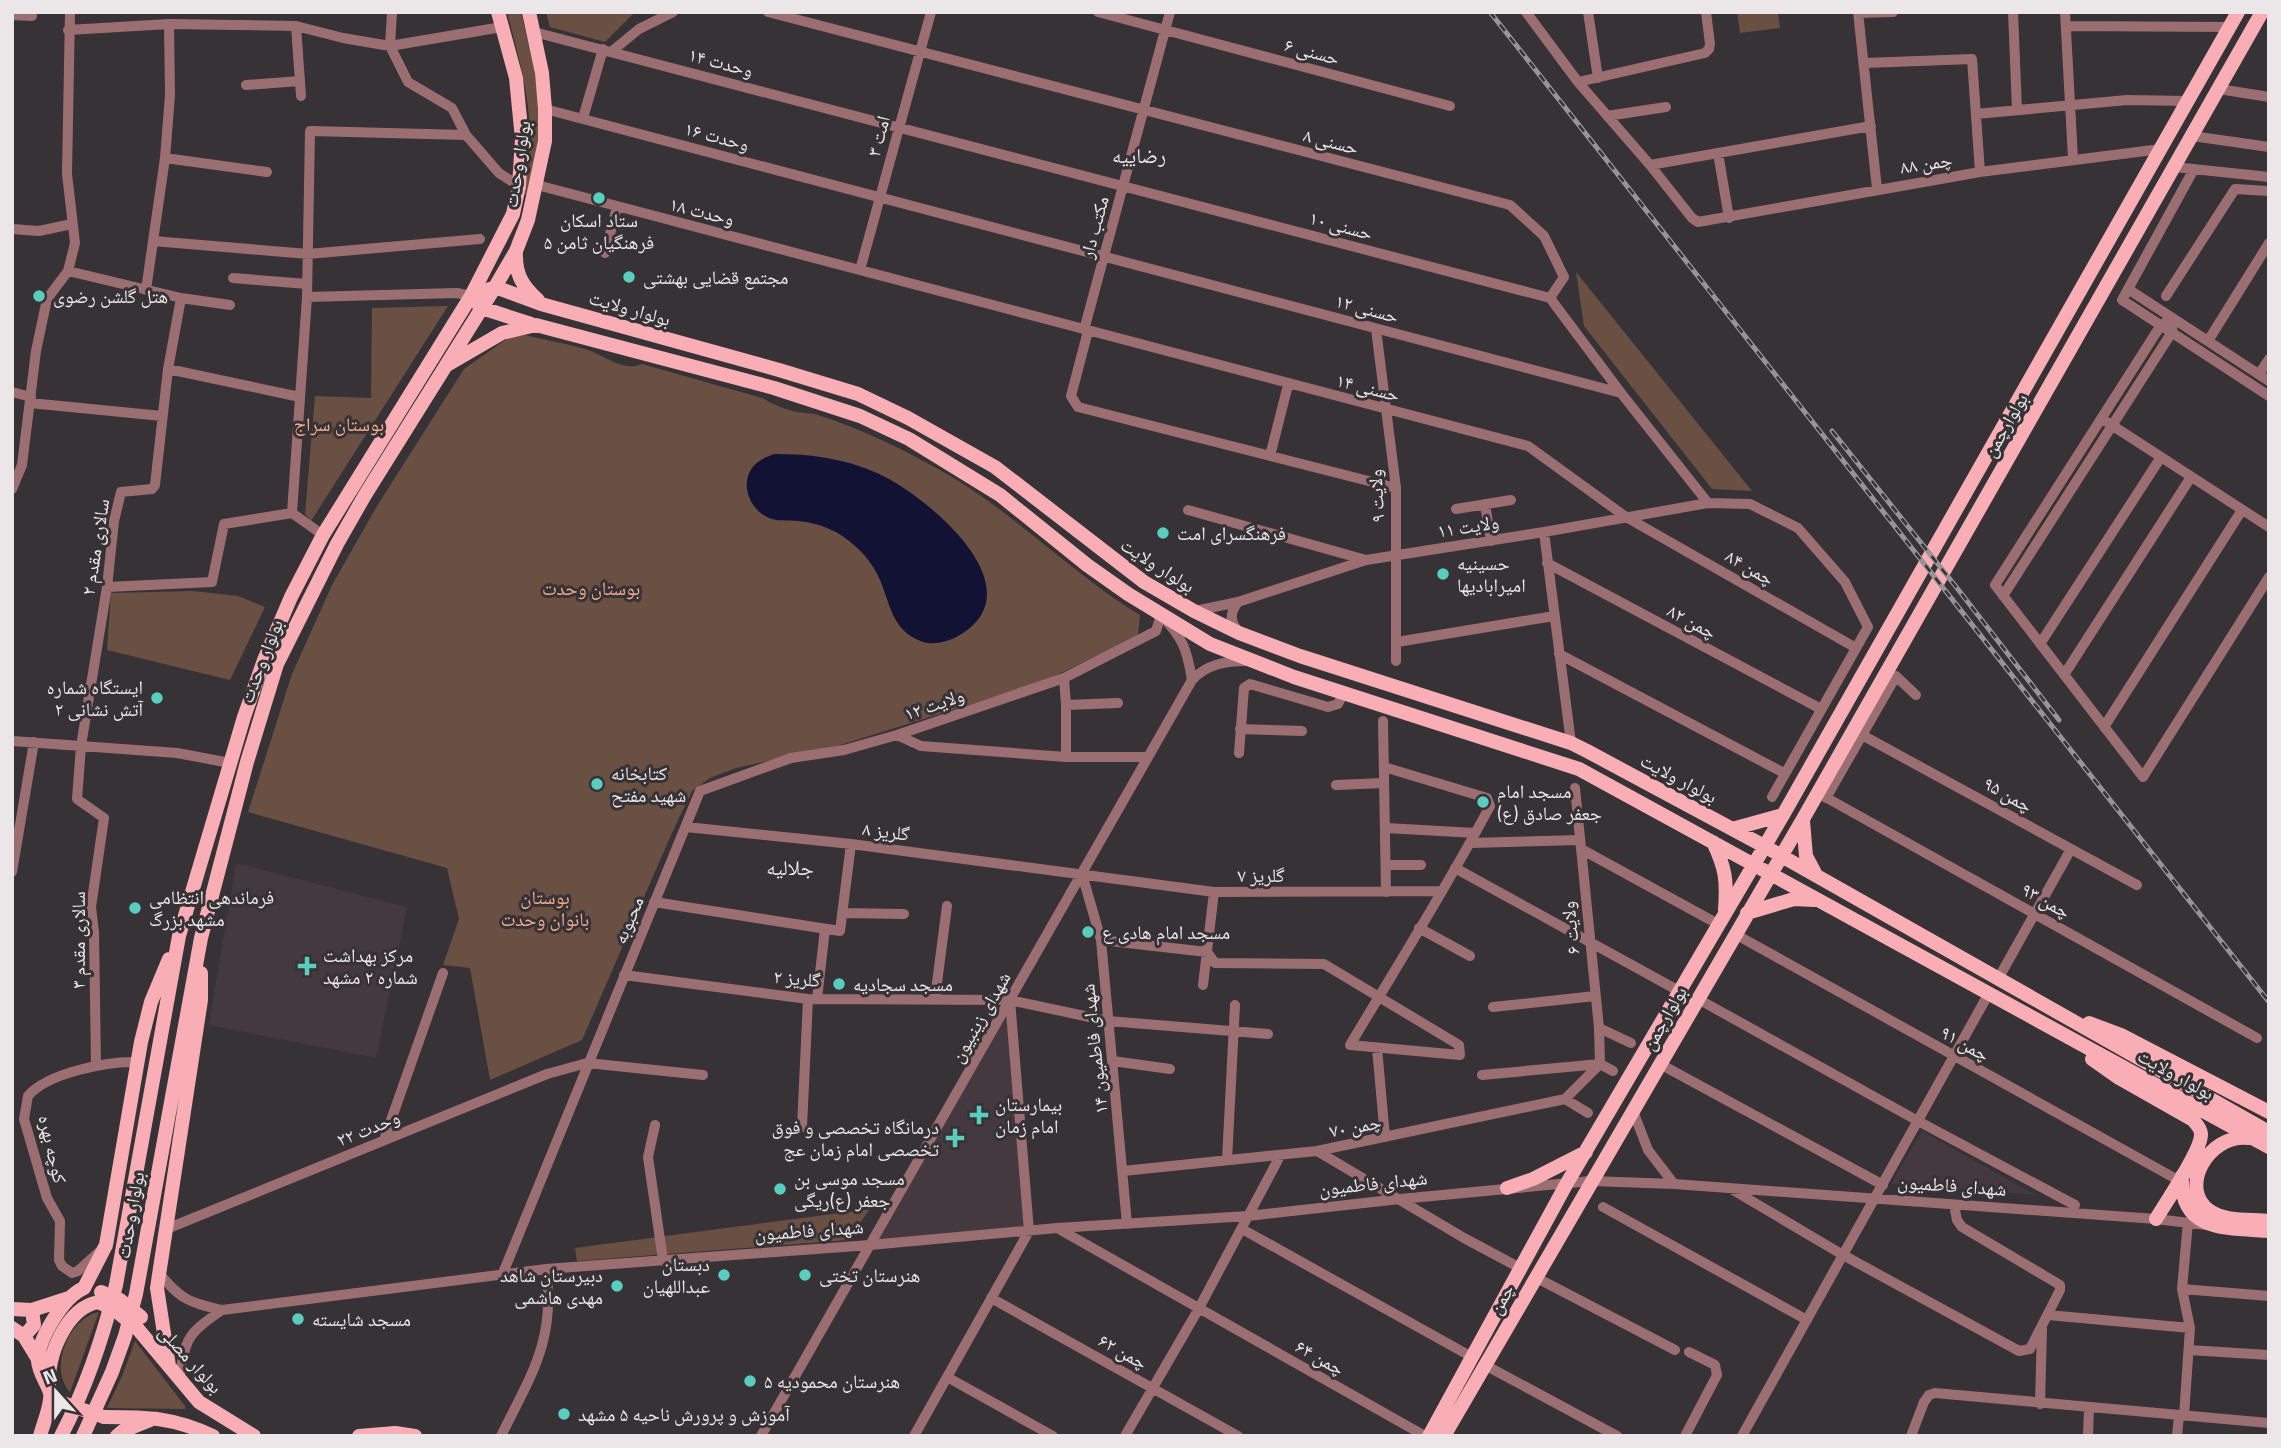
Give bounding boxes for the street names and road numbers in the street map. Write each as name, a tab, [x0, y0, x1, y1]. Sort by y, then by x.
street label: حسنی ۶	[1281, 29, 1343, 72]
street label: وحدت ۱۴	[686, 39, 757, 84]
street label: امت ۳	[858, 112, 897, 160]
street label: وحدت ۱۶	[682, 113, 753, 158]
street label: بولوار وحدت	[495, 118, 538, 210]
street label: حسنی ۸	[1300, 120, 1362, 161]
street label: چمن ۸۸	[1898, 144, 1954, 181]
street label: وحدت ۱۸	[667, 188, 738, 233]
street label: مکتب دار	[1071, 192, 1116, 262]
street label: حسنی ۱۰	[1306, 202, 1376, 247]
street label: بولوار ولایت	[586, 282, 674, 333]
street label: حسنی ۱۲	[1332, 285, 1402, 330]
street label: حسنی ۱۴	[1333, 365, 1403, 408]
street label: بولوارچمن	[1975, 387, 2035, 462]
street label: ولایت ۹	[1360, 469, 1391, 523]
street label: سالاری مقدم ۲	[73, 497, 116, 597]
street label: ولایت ۱۱	[1435, 506, 1501, 545]
street label: بولوار ولایت	[1115, 530, 1201, 600]
street label: چمن ۸۴	[1720, 541, 1780, 592]
street label: چمن ۸۲	[1662, 595, 1722, 646]
street label: بولوار وحدت	[231, 615, 290, 707]
street label: ولایت ۱۲	[900, 680, 968, 727]
street label: بولوار ولایت	[1635, 745, 1723, 810]
street label: چمن ۹۵	[1978, 768, 2038, 819]
street label: گلریز ۸	[861, 813, 911, 848]
street label: گلریز ۷	[1237, 860, 1285, 889]
street label: چمن ۹۳	[2016, 874, 2076, 925]
street label: سالاری مقدم ۳	[63, 891, 92, 989]
street label: محبوبه	[605, 891, 651, 948]
street label: ولایت ۶	[1552, 900, 1587, 956]
street label: گلریز ۲	[772, 961, 822, 994]
street label: شهدای زینبیون	[942, 966, 1017, 1068]
street label: بولوارچمن	[1634, 980, 1694, 1055]
street label: شهدای فاطمیون ۱۴	[1072, 983, 1115, 1115]
street label: چمن ۹۱	[1935, 1017, 1995, 1068]
street label: بولوار ولایت	[2133, 1041, 2220, 1107]
street label: وحدت ۲۲	[332, 1102, 404, 1153]
street label: چمن ۷۰	[1326, 1106, 1383, 1145]
street label: کوچه بهره	[32, 1112, 75, 1186]
street label: شهدای فاطمیون	[1317, 1162, 1429, 1203]
street label: شهدای فاطمیون	[1897, 1166, 2008, 1203]
street label: بولوار وحدت	[108, 1169, 151, 1261]
street label: شهدای فاطمیون	[753, 1211, 864, 1248]
street label: چمن	[1480, 1278, 1521, 1319]
street label: بولوار مصلی	[152, 1318, 230, 1400]
street label: چمن ۶۲	[1093, 1325, 1153, 1376]
street label: چمن ۶۴	[1290, 1331, 1350, 1382]

